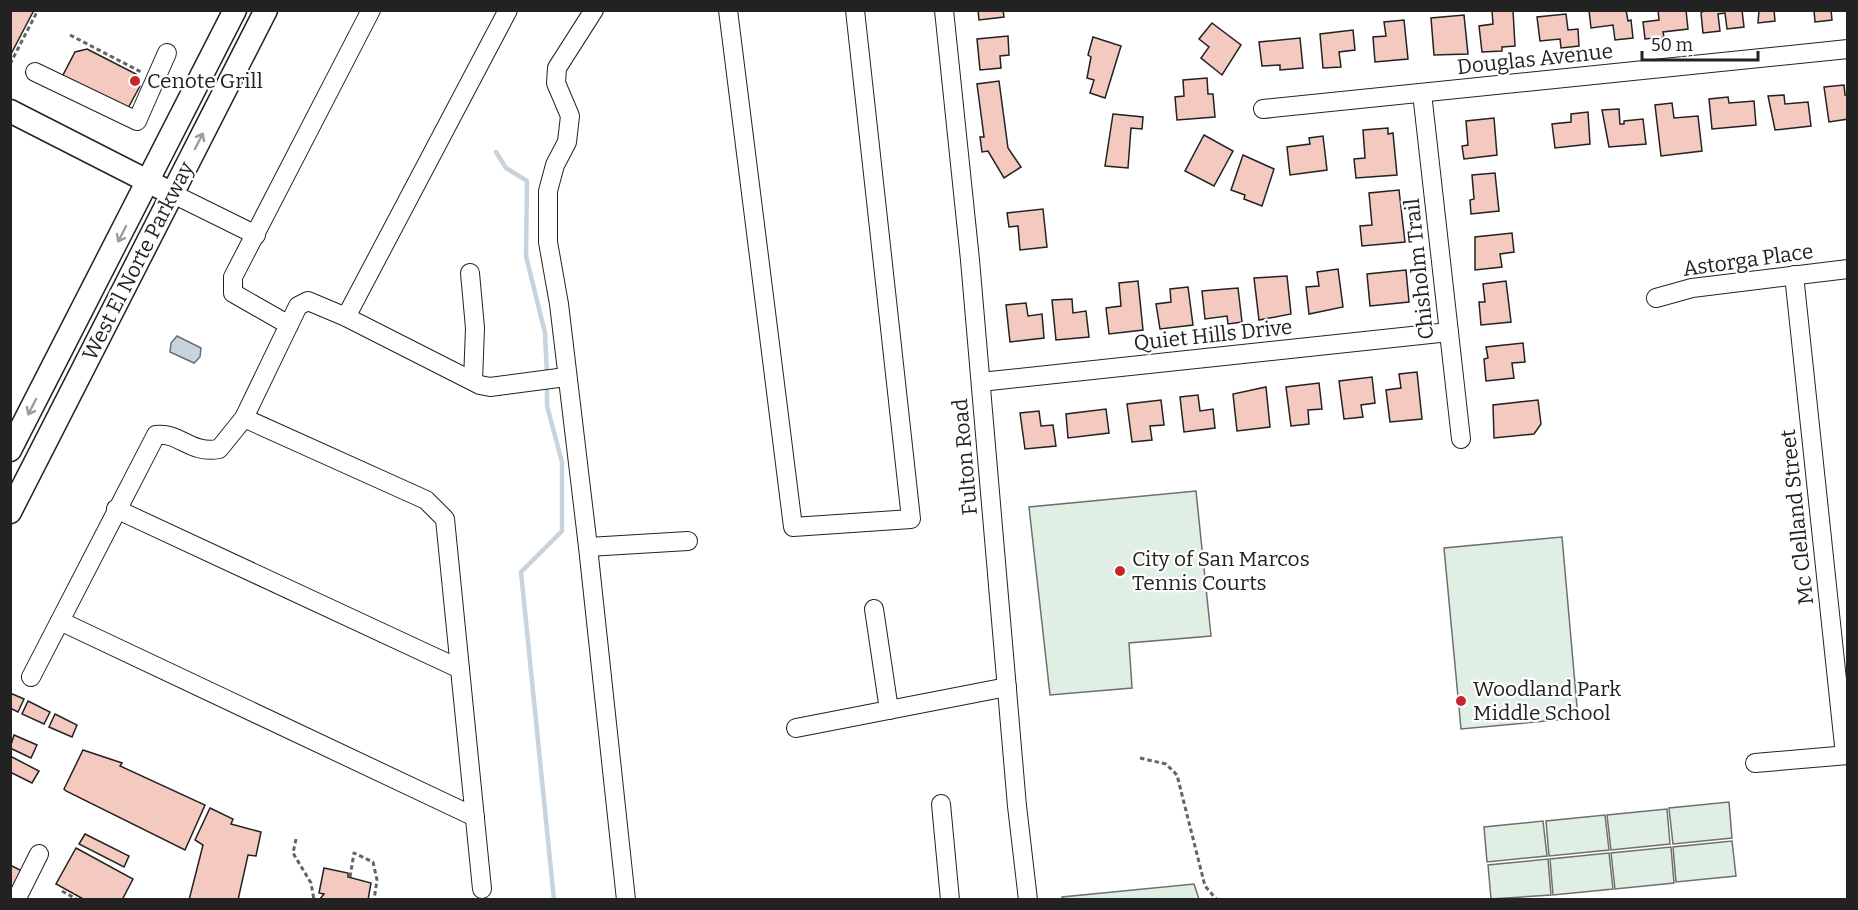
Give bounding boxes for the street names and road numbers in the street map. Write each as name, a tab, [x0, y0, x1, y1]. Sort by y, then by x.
street label: Douglas Avenue	[1456, 38, 1614, 80]
street label: West El Norte Parkway	[77, 156, 200, 365]
street label: Chisholm Trail	[1399, 197, 1439, 341]
street label: Astorga Place	[1681, 238, 1815, 282]
street label: Quiet Hills Drive	[1132, 314, 1294, 356]
street label: Fulton Road	[947, 398, 983, 516]
street label: Mc Clelland Street	[1775, 428, 1819, 606]

